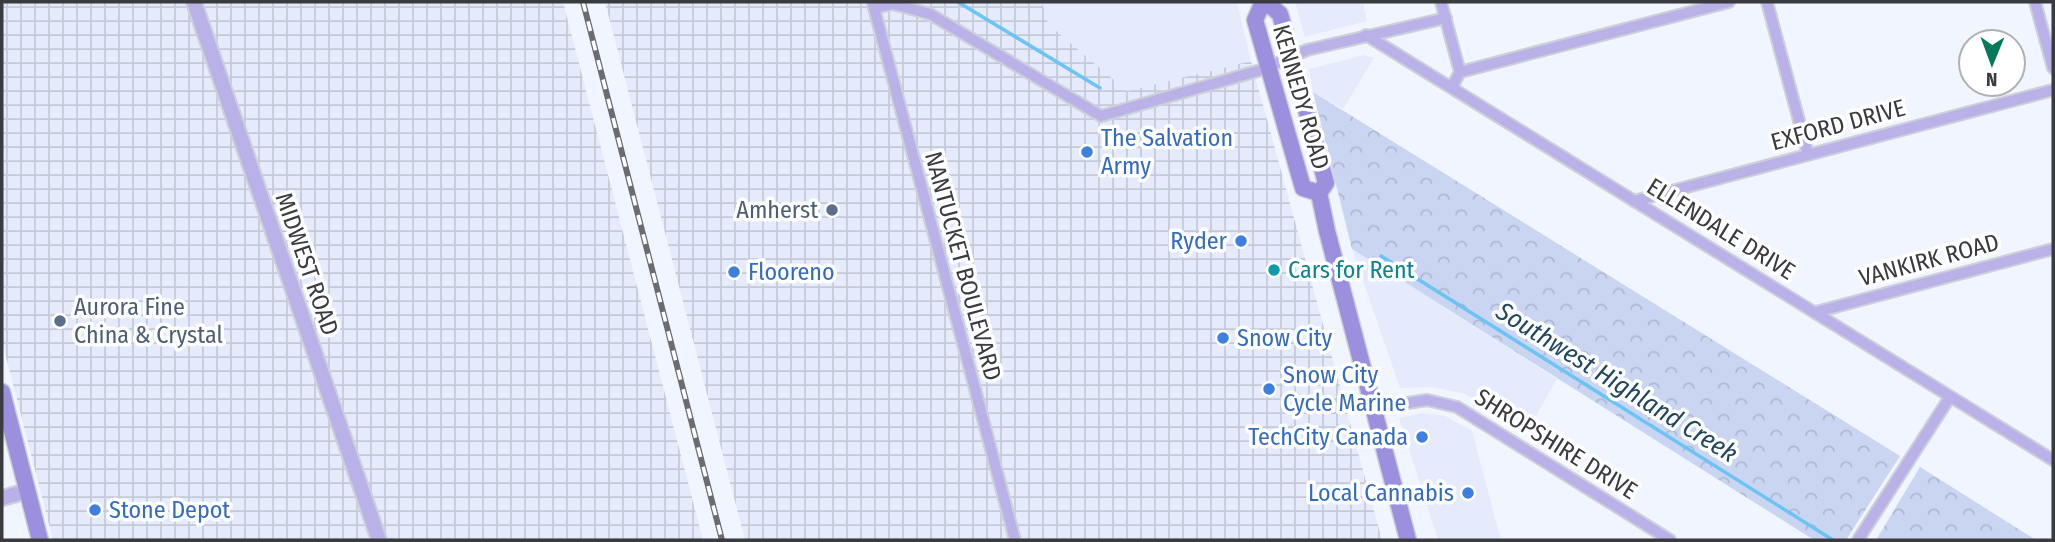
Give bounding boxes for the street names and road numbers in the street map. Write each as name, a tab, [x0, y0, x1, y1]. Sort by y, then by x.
street label: KENNEDY ROAD	[1267, 21, 1335, 173]
street label: EXFORD DRIVE	[1768, 94, 1908, 156]
street label: NANTUCKET BOULEVARD	[919, 149, 1007, 383]
street label: ELLENDALE DRIVE	[1642, 172, 1800, 286]
street label: MIDWEST ROAD	[270, 189, 344, 339]
street label: VANKIRK ROAD	[1856, 228, 2002, 292]
street label: SHROPSHIRE DRIVE	[1470, 383, 1642, 505]

